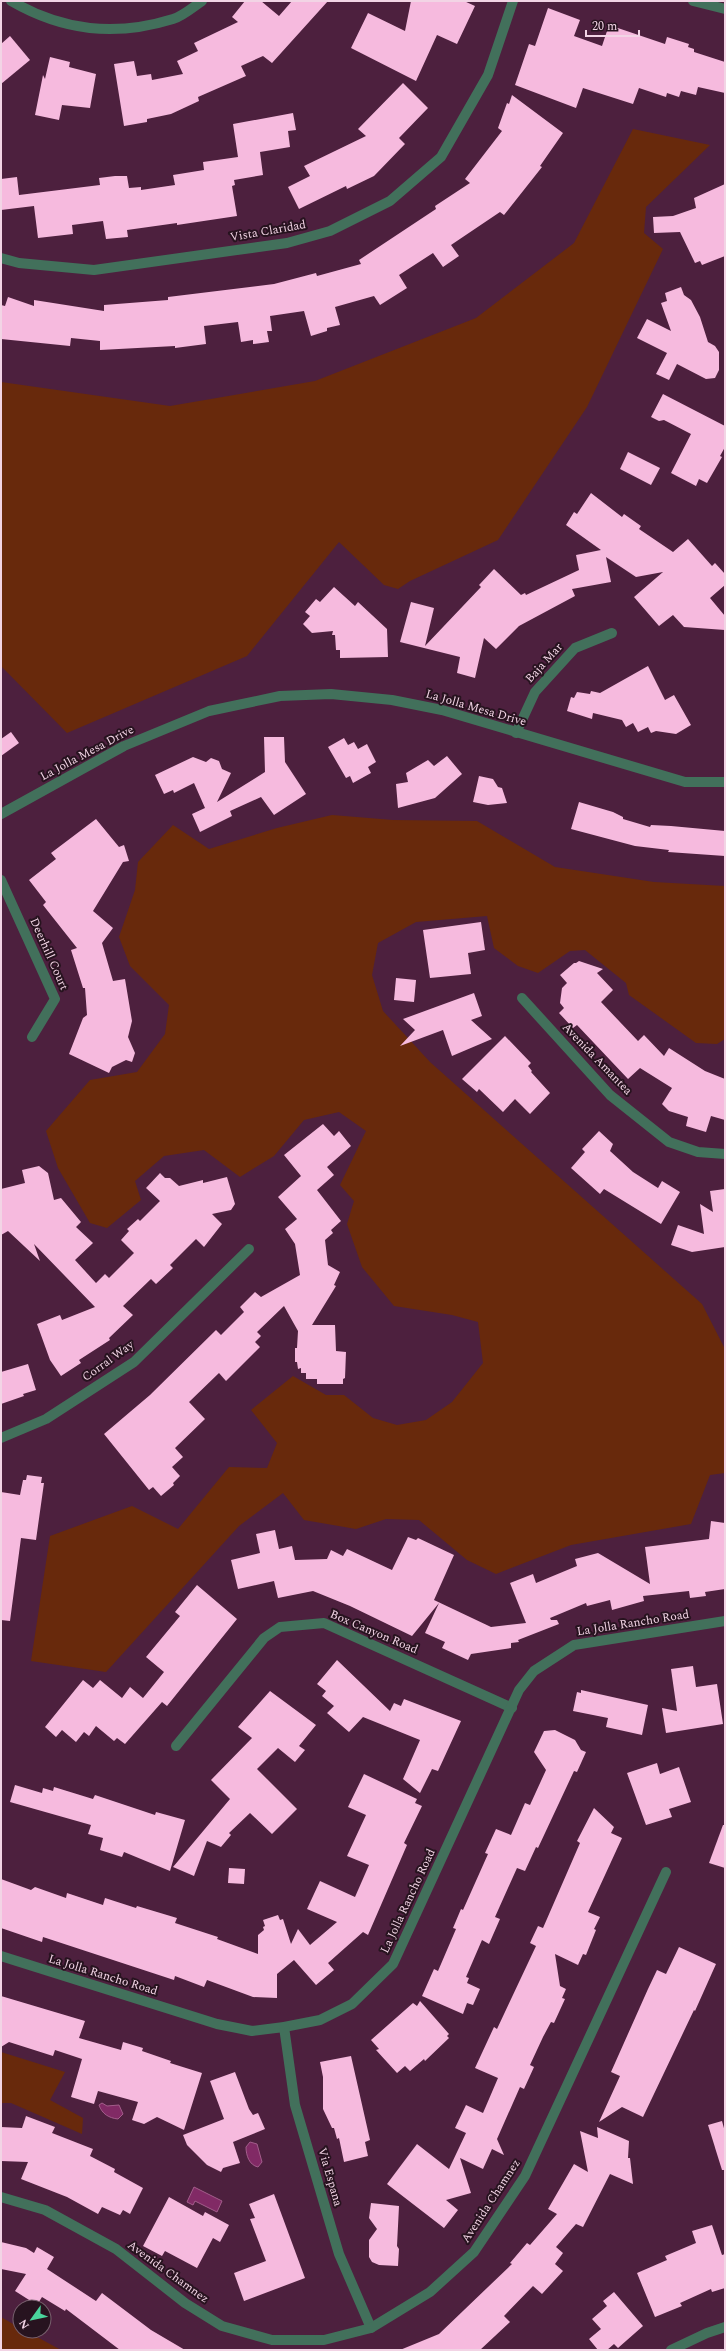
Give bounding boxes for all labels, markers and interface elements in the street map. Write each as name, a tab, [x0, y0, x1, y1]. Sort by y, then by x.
scale bar	[586, 12, 639, 38]
text: 20 m	[592, 17, 617, 36]
street label: Vista Claridad	[229, 215, 308, 247]
street label: Baja Mar	[521, 638, 567, 687]
street label: La Jolla Mesa Drive	[423, 685, 529, 732]
street label: La Jolla Mesa Drive	[37, 720, 138, 786]
street label: Deerhill Court	[25, 915, 73, 993]
street label: Avenida Amantea	[557, 1018, 637, 1100]
street label: Corral Way	[78, 1335, 139, 1386]
street label: Box Canyon Road	[327, 1605, 421, 1659]
street label: La Jolla Rancho Road	[575, 1605, 691, 1641]
street label: La Jolla Rancho Road	[375, 1845, 441, 1956]
street label: La Jolla Rancho Road	[46, 1949, 160, 2001]
street label: Via Espana	[313, 2146, 347, 2209]
street label: Avenida Chamnez	[457, 2155, 525, 2247]
street label: Avenida Chamnez	[123, 2236, 213, 2308]
north arrow	[12, 2299, 52, 2339]
text: N	[14, 2316, 34, 2333]

